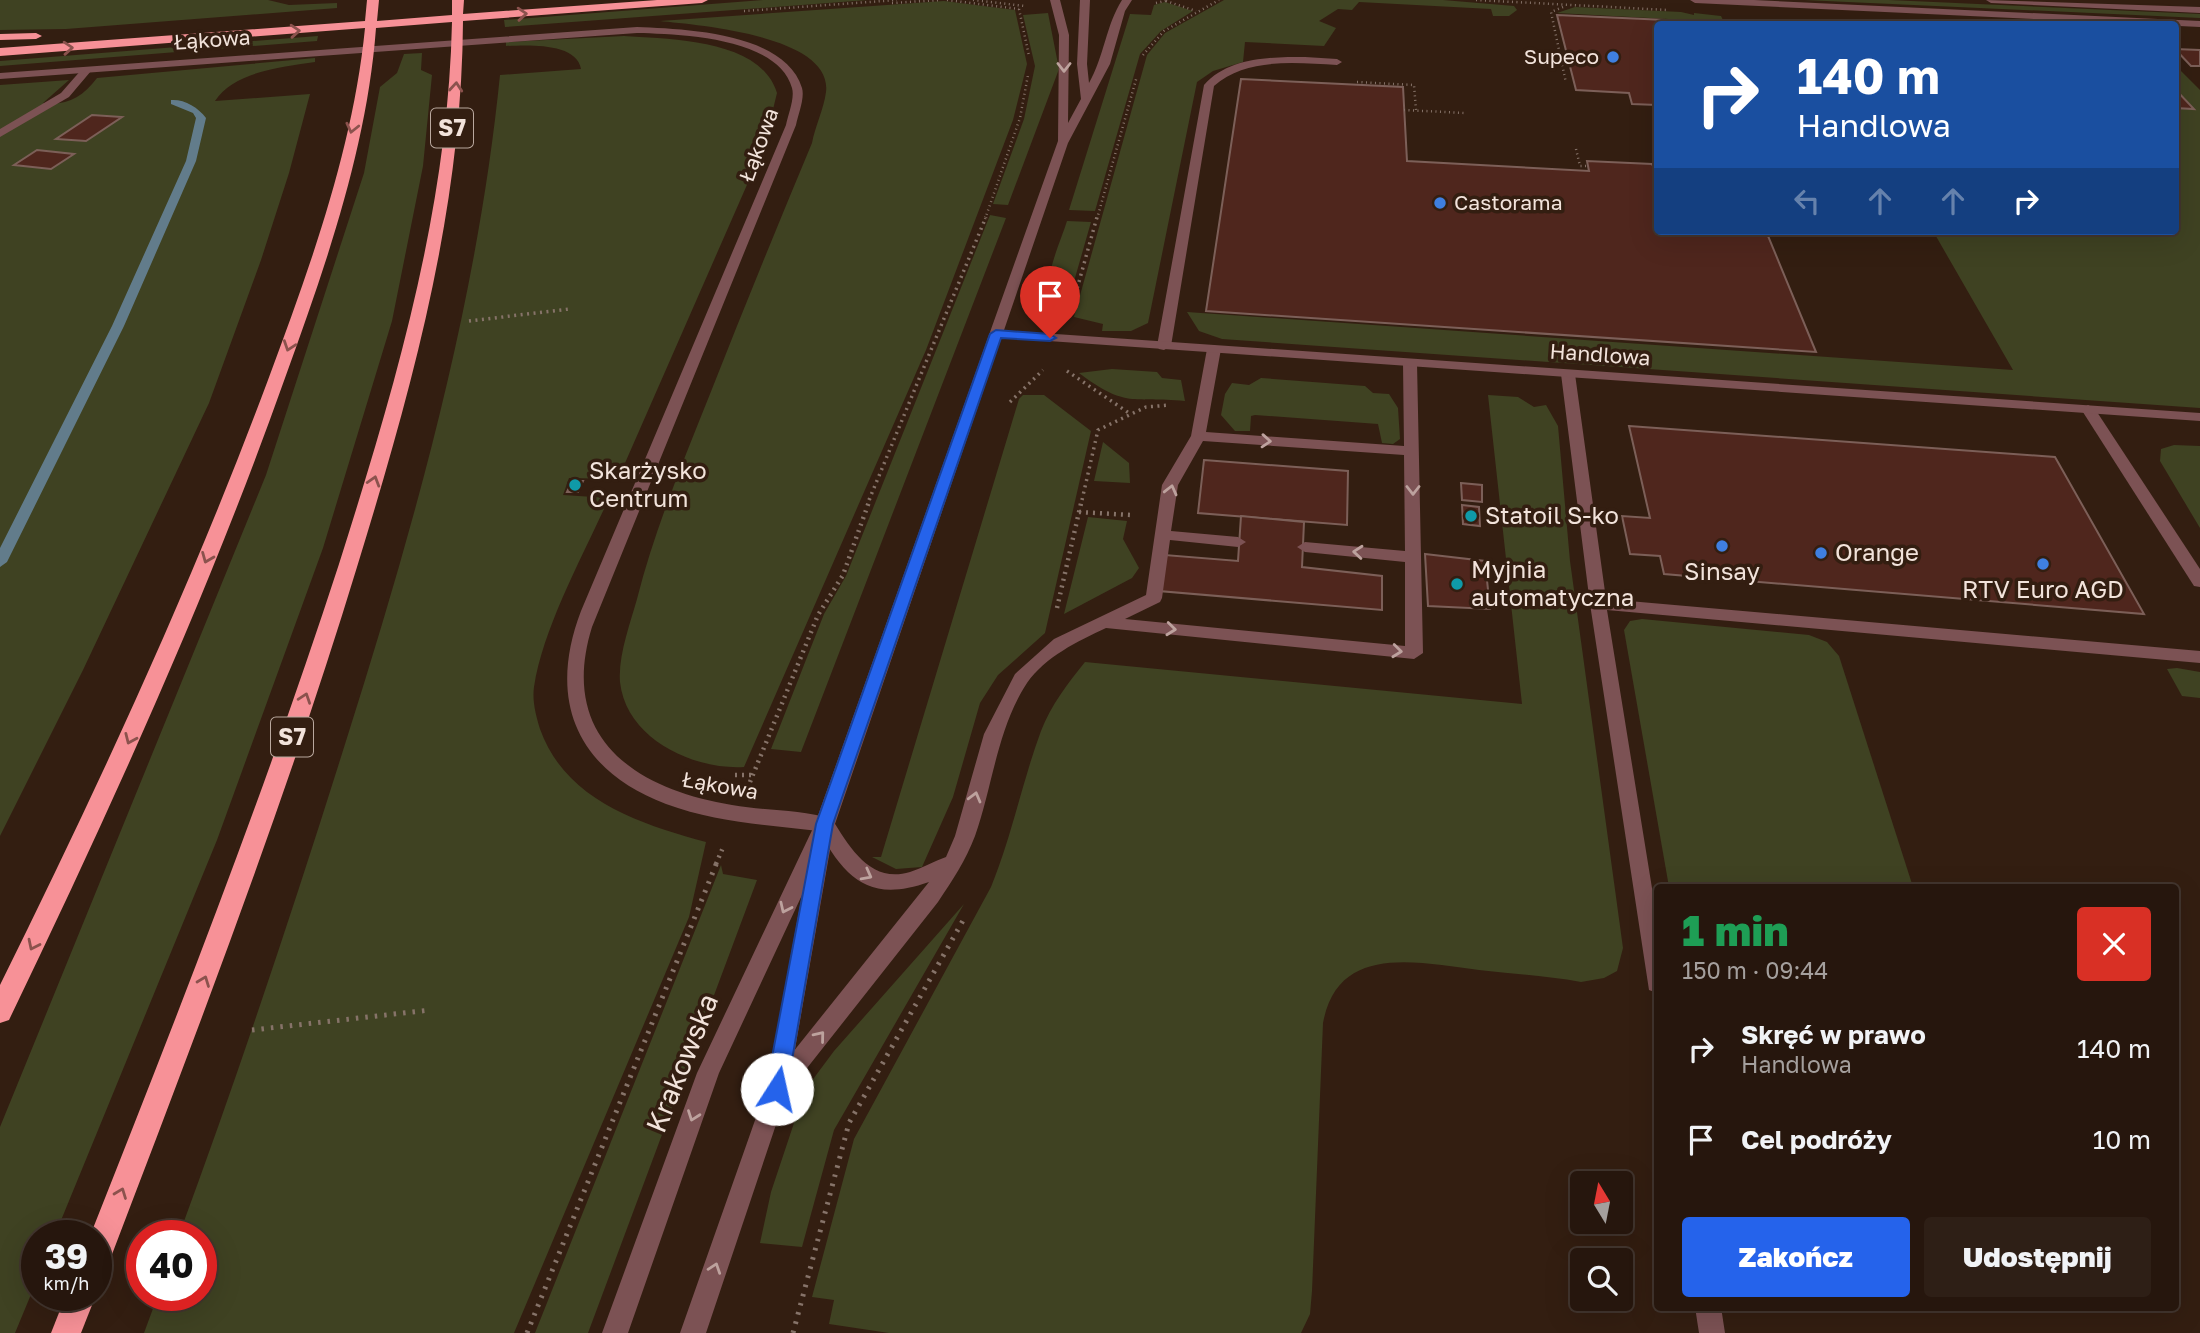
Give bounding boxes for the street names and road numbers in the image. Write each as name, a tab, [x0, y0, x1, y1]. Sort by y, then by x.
street label: Łąkowa	[173, 23, 251, 55]
street label: Łąkowa	[733, 104, 783, 185]
road number: S7	[431, 108, 473, 148]
street label: Handlowa	[1549, 338, 1651, 370]
road number: S7	[271, 718, 313, 757]
street label: Łąkowa	[680, 766, 760, 804]
street label: Krakowska	[639, 989, 724, 1137]

